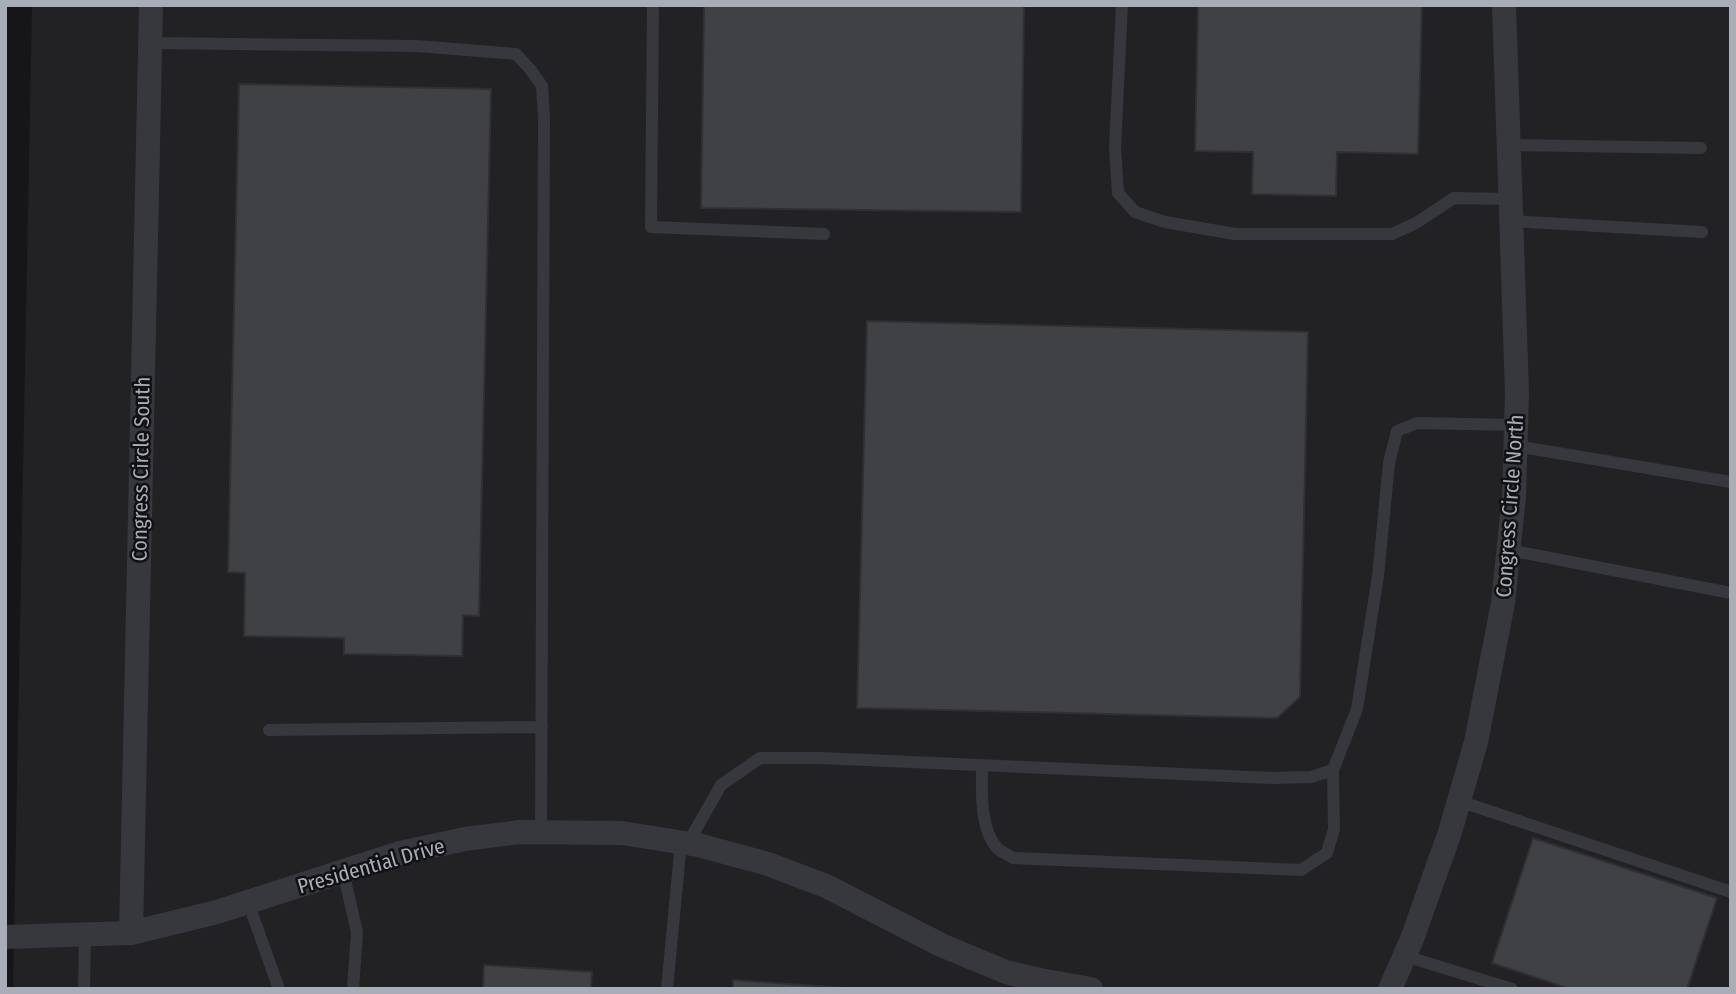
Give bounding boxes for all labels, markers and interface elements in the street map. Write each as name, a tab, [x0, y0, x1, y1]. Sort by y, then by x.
street label: Congress Circle South	[126, 376, 156, 562]
street label: Congress Circle North	[1491, 414, 1529, 598]
street label: Presidential Drive	[294, 833, 448, 899]

